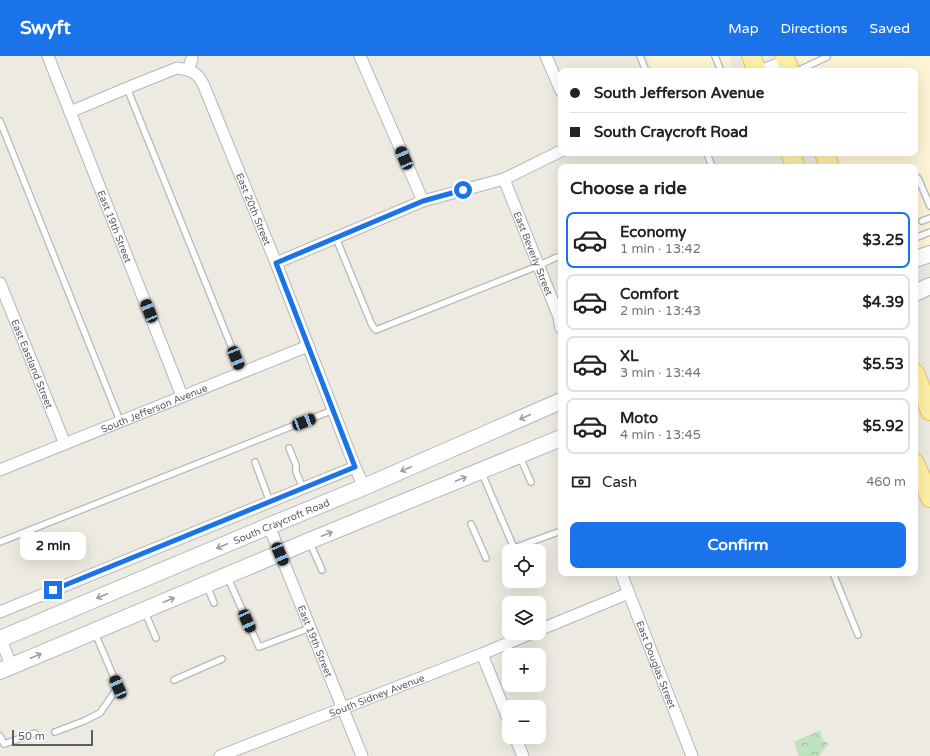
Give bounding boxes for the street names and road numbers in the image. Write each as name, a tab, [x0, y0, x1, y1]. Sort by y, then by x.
street label: East 20th Street	[233, 171, 273, 247]
street label: East 19th Street	[94, 189, 134, 265]
street label: East Beverly Street	[511, 210, 555, 298]
street label: East Eastland Street	[8, 318, 55, 411]
street label: South Jefferson Avenue	[99, 382, 210, 436]
street label: South Craycroft Road	[232, 497, 331, 547]
street label: East 19th Street	[295, 603, 335, 679]
street label: East Douglas Street	[633, 619, 678, 710]
street label: South Sidney Avenue	[328, 672, 427, 720]

